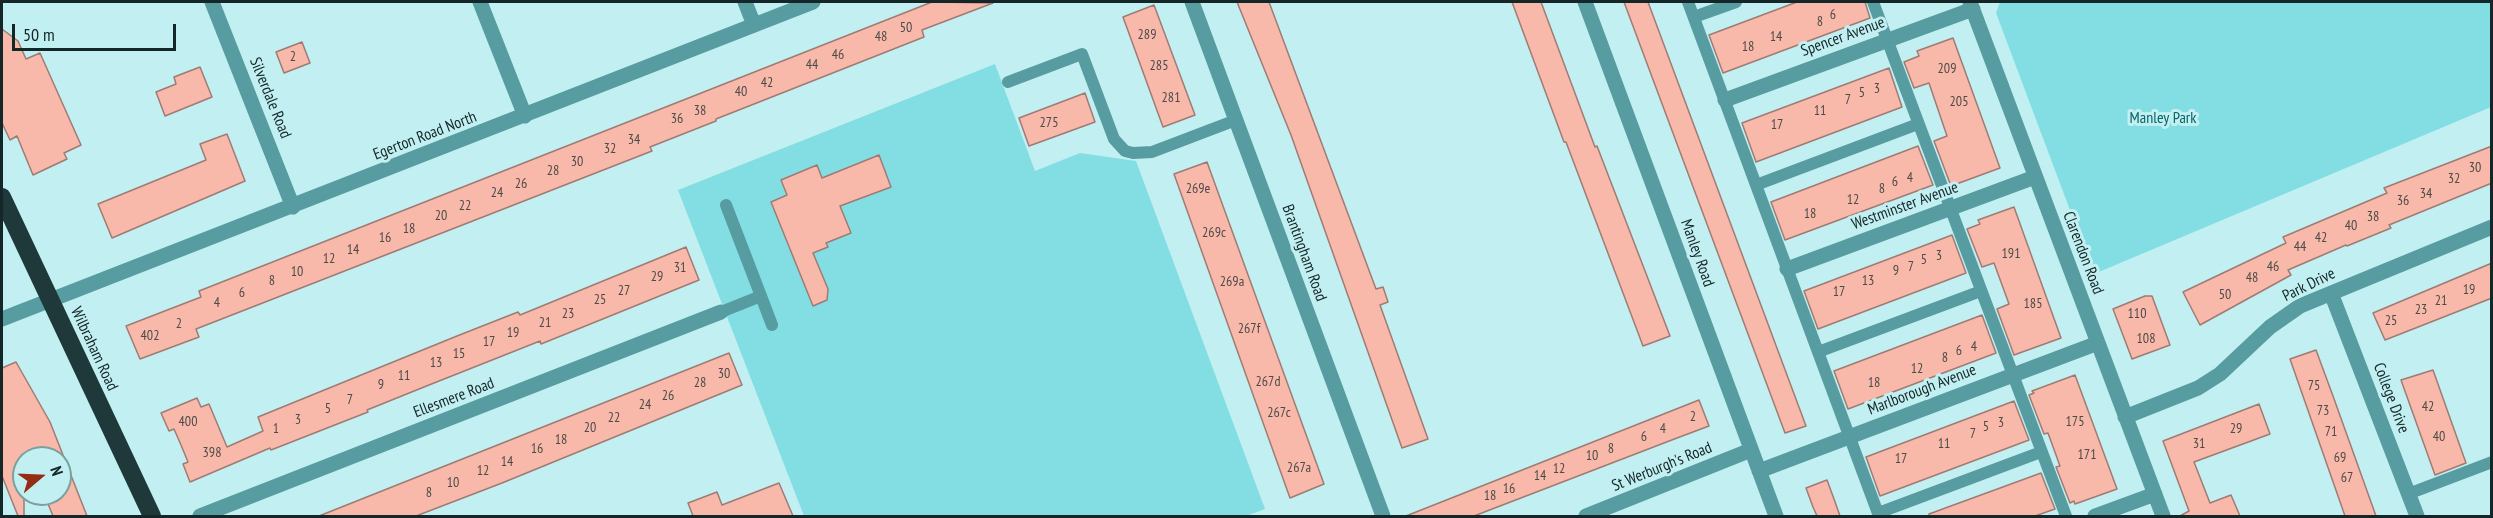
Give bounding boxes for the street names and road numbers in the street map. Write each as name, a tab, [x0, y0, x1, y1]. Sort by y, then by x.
street label: Spencer Avenue	[1799, 13, 1887, 61]
street label: Silverdale Road	[245, 55, 295, 141]
street label: Egerton Road North	[371, 107, 479, 165]
street label: Westminster Avenue	[1849, 178, 1961, 234]
street label: Brantingham Road	[1278, 202, 1330, 304]
street label: Clarendon Road	[2058, 209, 2108, 297]
street label: Manley Road	[1676, 217, 1718, 289]
street label: Park Drive	[2280, 264, 2338, 306]
street label: Wilbraham Road	[66, 304, 122, 394]
street label: College Drive	[2369, 360, 2413, 436]
street label: Marlborough Avenue	[1865, 361, 1979, 419]
street label: Ellesmere Road	[411, 374, 497, 422]
street label: St Werburgh's Road	[1609, 438, 1715, 496]

